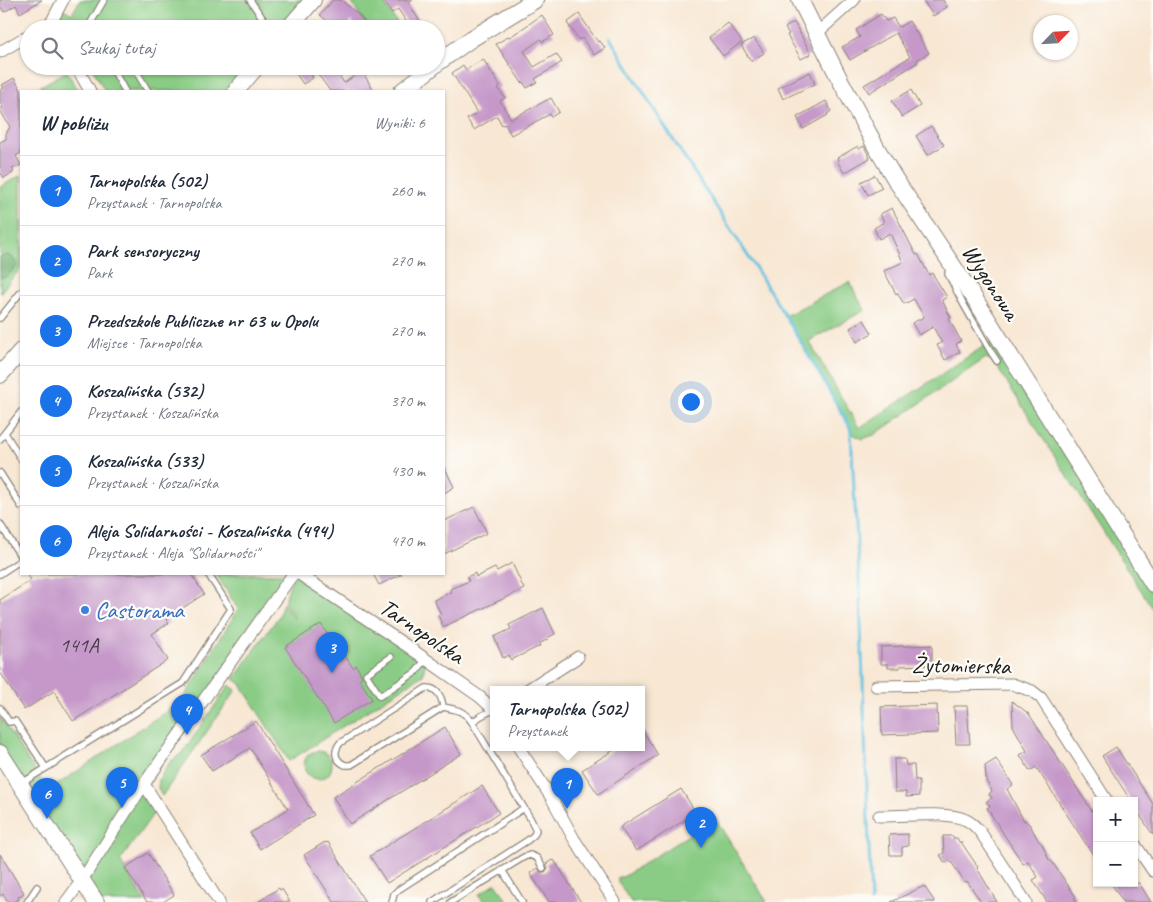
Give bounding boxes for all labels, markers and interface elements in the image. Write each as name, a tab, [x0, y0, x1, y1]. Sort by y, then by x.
north arrow	[1033, 15, 1078, 60]
search box	[20, 20, 445, 75]
icon: search	[38, 34, 66, 62]
text: Szukaj tutaj	[78, 36, 155, 60]
text: W pobliżu	[40, 110, 107, 136]
text: Wyniki: 6	[374, 113, 425, 133]
text: Tarnopolska (502)	[87, 169, 207, 193]
text: 1	[52, 181, 60, 201]
text: 260 m	[391, 181, 425, 201]
text: Przystanek · Tarnopolska	[87, 193, 222, 213]
street label: Wygonowa	[955, 238, 1028, 327]
text: Park sensoryczny	[87, 239, 199, 263]
text: 2	[52, 251, 60, 271]
text: 270 m	[391, 251, 425, 271]
text: Park	[87, 263, 112, 283]
text: Przedszkole Publiczne nr 63 w Opolu	[87, 309, 318, 333]
text: 3	[52, 321, 60, 341]
text: 270 m	[391, 321, 425, 341]
text: Miejsce · Tarnopolska	[87, 333, 202, 353]
text: Koszalińska (532)	[87, 379, 203, 403]
your location	[678, 389, 704, 415]
text: 4	[52, 391, 60, 411]
text: 370 m	[391, 391, 425, 411]
text: Przystanek · Koszalińska	[87, 403, 218, 423]
text: Koszalińska (533)	[87, 449, 203, 473]
text: 5	[53, 461, 59, 481]
text: 430 m	[391, 461, 425, 481]
text: Przystanek · Koszalińska	[87, 473, 218, 493]
text: Aleja Solidarności - Koszalińska (494)	[87, 519, 333, 543]
text: 6	[52, 531, 60, 551]
text: 470 m	[391, 531, 425, 551]
text: Przystanek · Aleja "Solidarności"	[87, 543, 259, 563]
street label: Tarnopolska	[374, 592, 472, 671]
place label: Castorama	[95, 595, 185, 625]
marker: Castorama	[79, 604, 91, 616]
house number: 141A	[60, 632, 100, 658]
pin: 3	[316, 632, 348, 673]
street label: Żytomierska	[911, 649, 1012, 681]
popup	[490, 686, 645, 751]
pin: 4	[171, 694, 203, 735]
text: Tarnopolska (502)	[507, 697, 628, 721]
text: Przystanek	[507, 721, 567, 741]
pin: 5	[106, 767, 138, 808]
pin: 1	[551, 768, 583, 809]
pin: 6	[31, 778, 63, 819]
map controls	[1093, 797, 1138, 887]
button: +	[1093, 797, 1138, 842]
pin: 2	[685, 807, 717, 848]
button: −	[1093, 842, 1138, 887]

